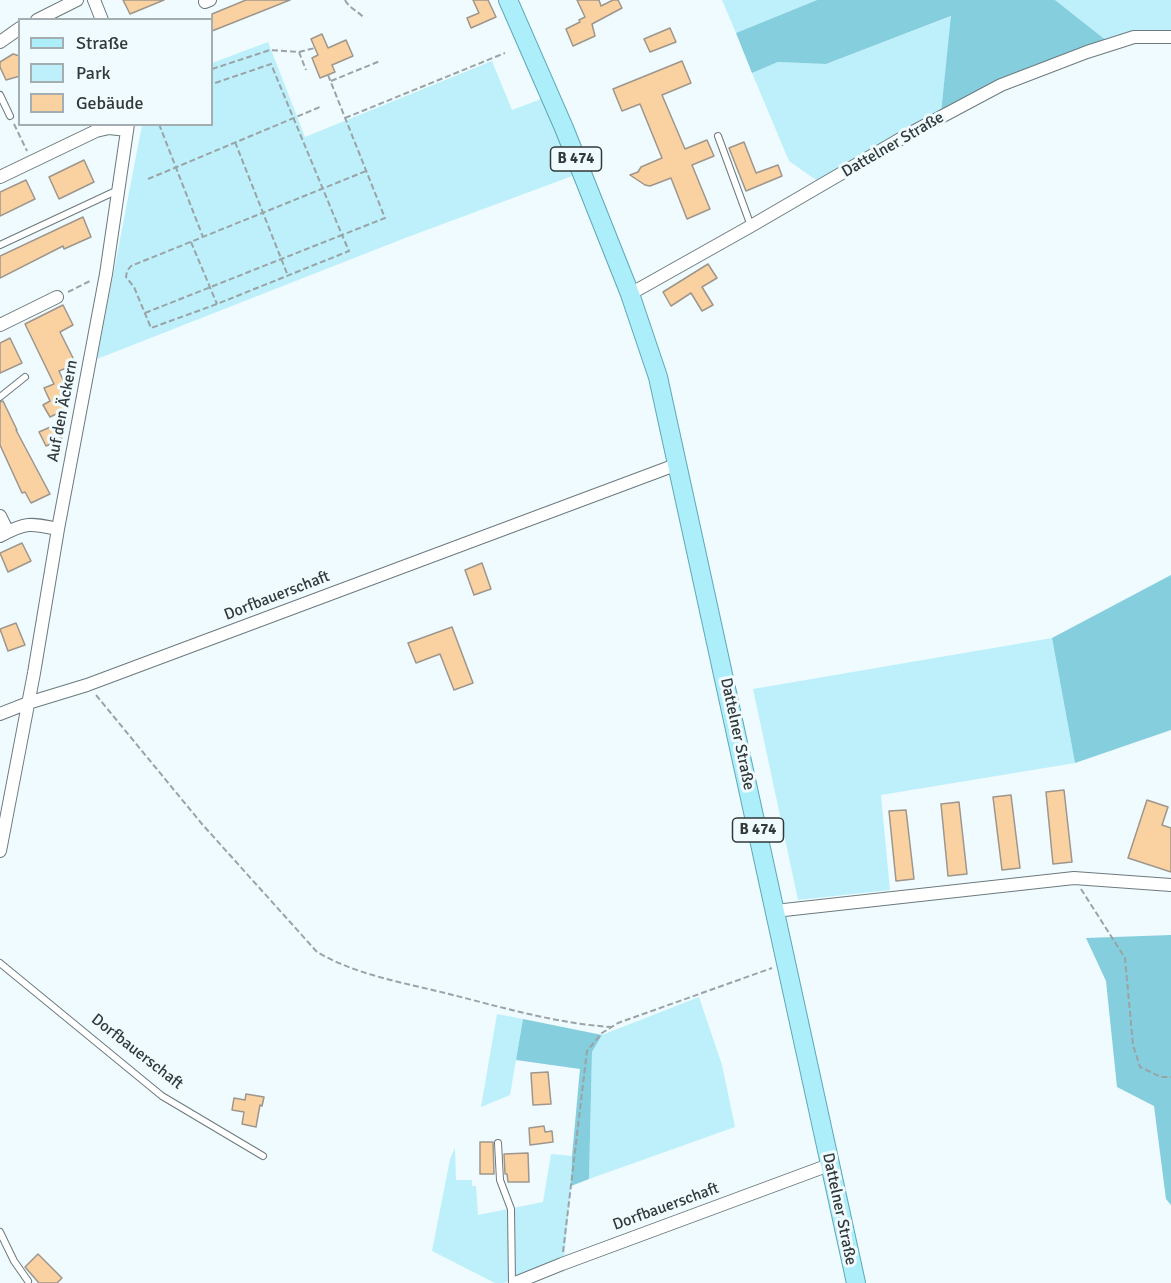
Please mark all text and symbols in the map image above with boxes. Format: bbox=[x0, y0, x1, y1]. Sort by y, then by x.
legend bbox=[18, 18, 213, 126]
text: Straße bbox=[76, 32, 128, 54]
text: Park bbox=[76, 62, 111, 84]
text: Gebäude bbox=[76, 92, 144, 114]
street label: Dattelner Straße bbox=[839, 108, 947, 182]
road number: B 474 bbox=[550, 147, 602, 171]
street label: Auf den Äckern bbox=[44, 358, 82, 464]
street label: Dorfbauerschaft bbox=[222, 567, 332, 625]
street label: Dattelner Straße bbox=[716, 676, 758, 792]
road number: B 474 bbox=[732, 818, 783, 842]
street label: Dorfbauerschaft bbox=[87, 1010, 187, 1094]
street label: Dattelner Straße bbox=[818, 1151, 860, 1267]
street label: Dorfbauerschaft bbox=[610, 1179, 722, 1235]

